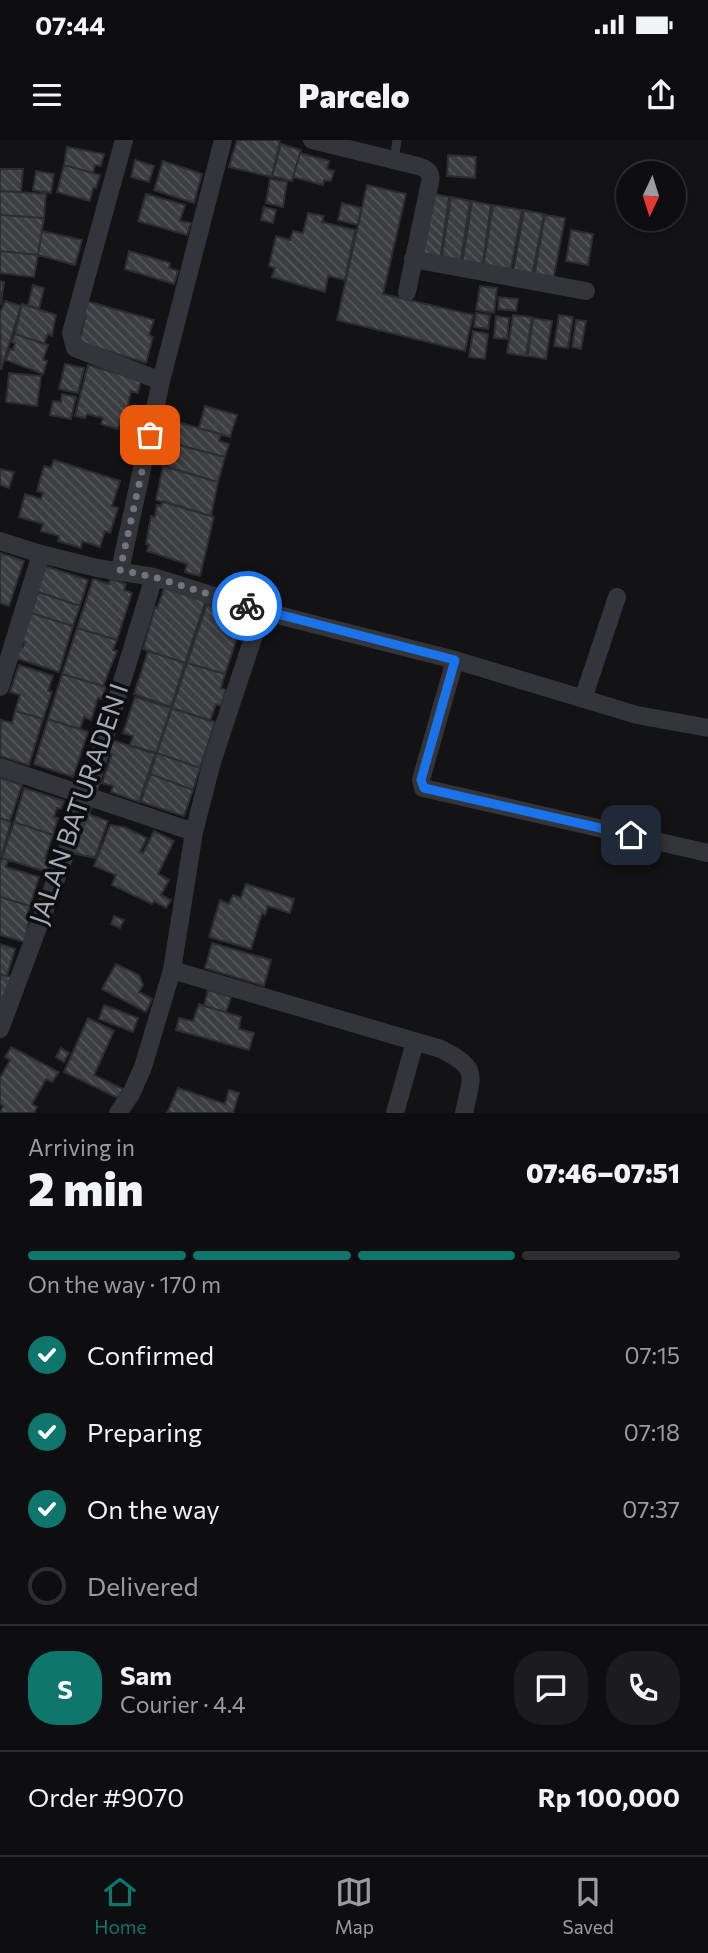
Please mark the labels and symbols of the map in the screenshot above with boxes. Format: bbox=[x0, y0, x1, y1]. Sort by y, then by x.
north arrow bbox=[616, 161, 686, 231]
pin bbox=[120, 405, 180, 465]
courier bbox=[212, 571, 282, 641]
street label: JALAN BATURADEN I bbox=[22, 679, 133, 928]
pin bbox=[601, 805, 661, 865]

